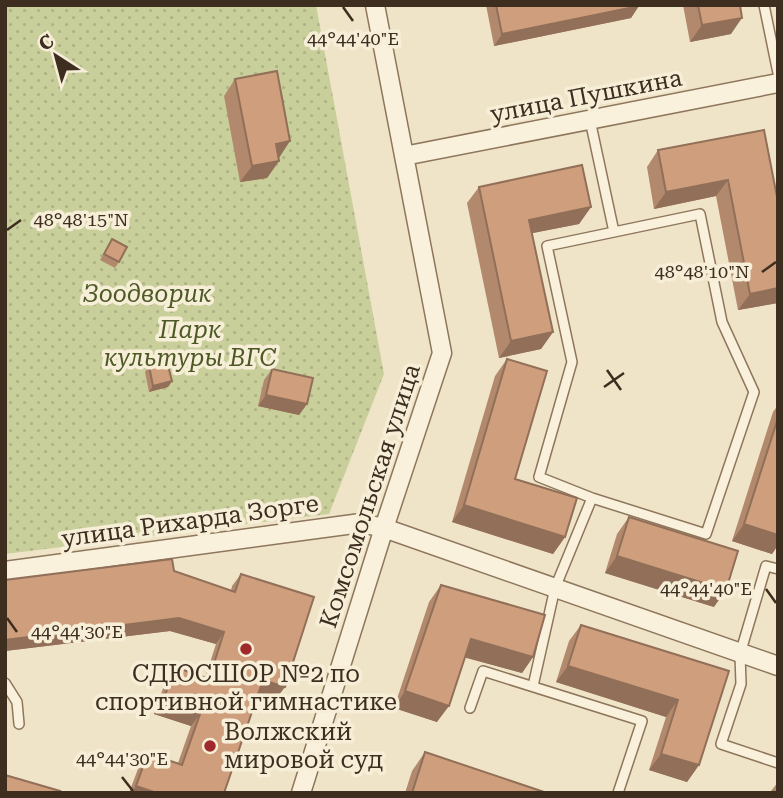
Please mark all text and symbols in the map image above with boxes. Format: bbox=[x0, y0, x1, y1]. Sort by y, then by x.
north arrow bbox=[21, 21, 91, 91]
text: 44°44'40"E bbox=[307, 28, 399, 49]
text: С bbox=[34, 29, 58, 56]
street label: улица Пушкина bbox=[488, 64, 684, 128]
text: 48°48'15"N bbox=[34, 209, 128, 230]
text: 48°48'10"N bbox=[655, 261, 749, 282]
park label: Зоодворик bbox=[83, 280, 212, 308]
park label: Парк культуры ВГС bbox=[104, 316, 276, 372]
street label: Комсомольская улица bbox=[314, 361, 426, 631]
street label: улица Рихарда Зорге bbox=[60, 489, 320, 553]
text: 44°44'40"E bbox=[660, 578, 752, 599]
text: 44°44'30"E bbox=[31, 621, 123, 642]
marker: СДЮСШОР №2 по спортивной гимнастике bbox=[238, 641, 254, 657]
place label: СДЮСШОР №2 по спортивной гимнастике bbox=[95, 660, 397, 716]
place label: Волжский мировой суд bbox=[224, 718, 383, 774]
marker: Волжский мировой суд bbox=[202, 738, 218, 754]
text: 44°44'30"E bbox=[76, 748, 168, 769]

